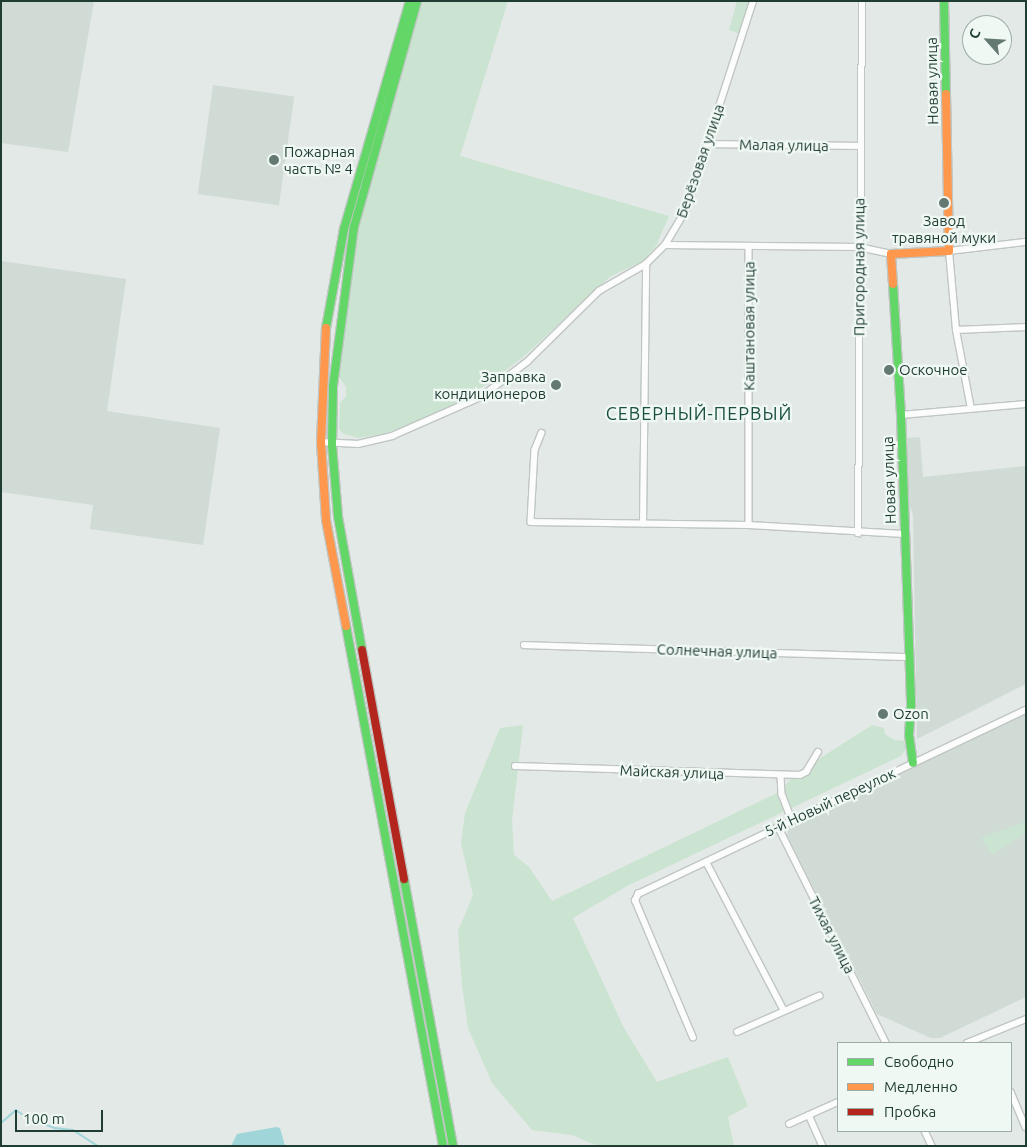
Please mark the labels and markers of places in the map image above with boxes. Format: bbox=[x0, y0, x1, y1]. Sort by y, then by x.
place label: Пожарная часть № 4 bbox=[284, 142, 355, 177]
marker: Пожарная часть № 4 bbox=[268, 154, 280, 166]
marker: Завод травяной муки bbox=[938, 197, 950, 209]
place label: Завод травяной муки bbox=[892, 211, 996, 246]
place label: Оскочное bbox=[899, 361, 967, 379]
marker: Оскочное bbox=[883, 364, 895, 376]
place label: Заправка кондиционеров bbox=[434, 367, 546, 402]
marker: Заправка кондиционеров bbox=[550, 379, 562, 391]
place label: Ozon bbox=[893, 705, 929, 723]
marker: Ozon bbox=[877, 708, 889, 720]

